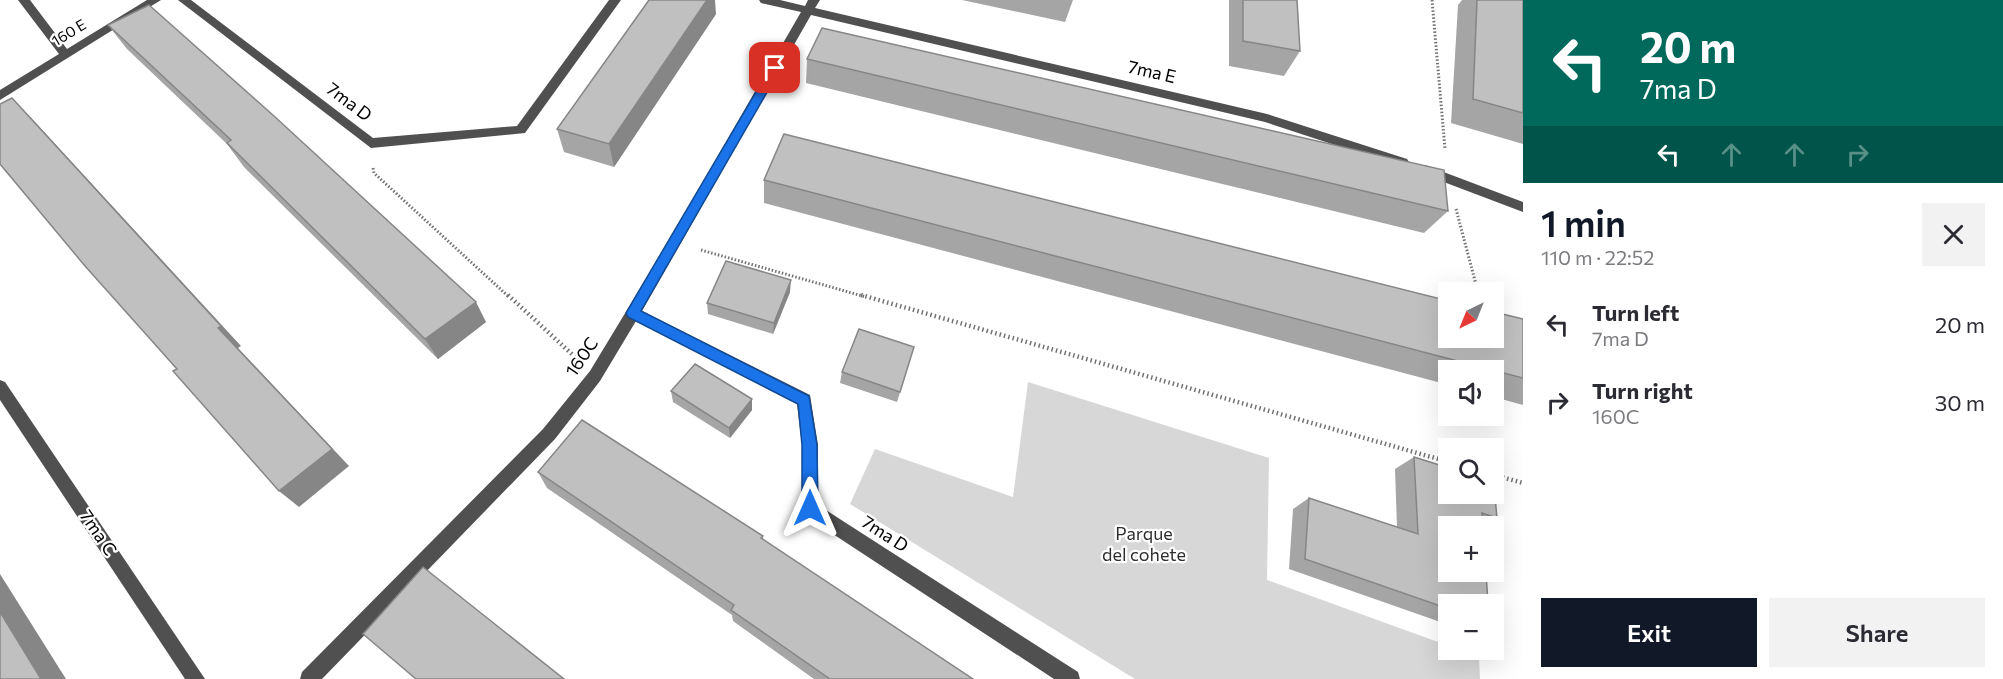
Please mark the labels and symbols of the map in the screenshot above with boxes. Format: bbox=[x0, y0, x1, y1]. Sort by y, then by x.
street label: 160 E bbox=[48, 15, 89, 49]
pin bbox=[749, 42, 800, 93]
street label: 7ma E bbox=[1126, 55, 1178, 87]
street label: 7ma D bbox=[323, 77, 377, 125]
north arrow bbox=[1438, 282, 1504, 348]
street label: 160C bbox=[560, 333, 602, 380]
position arrow bbox=[778, 476, 842, 540]
street label: 7ma C bbox=[76, 506, 122, 559]
street label: 7ma D bbox=[858, 510, 913, 556]
park label: Parque del cohete bbox=[1102, 522, 1186, 565]

